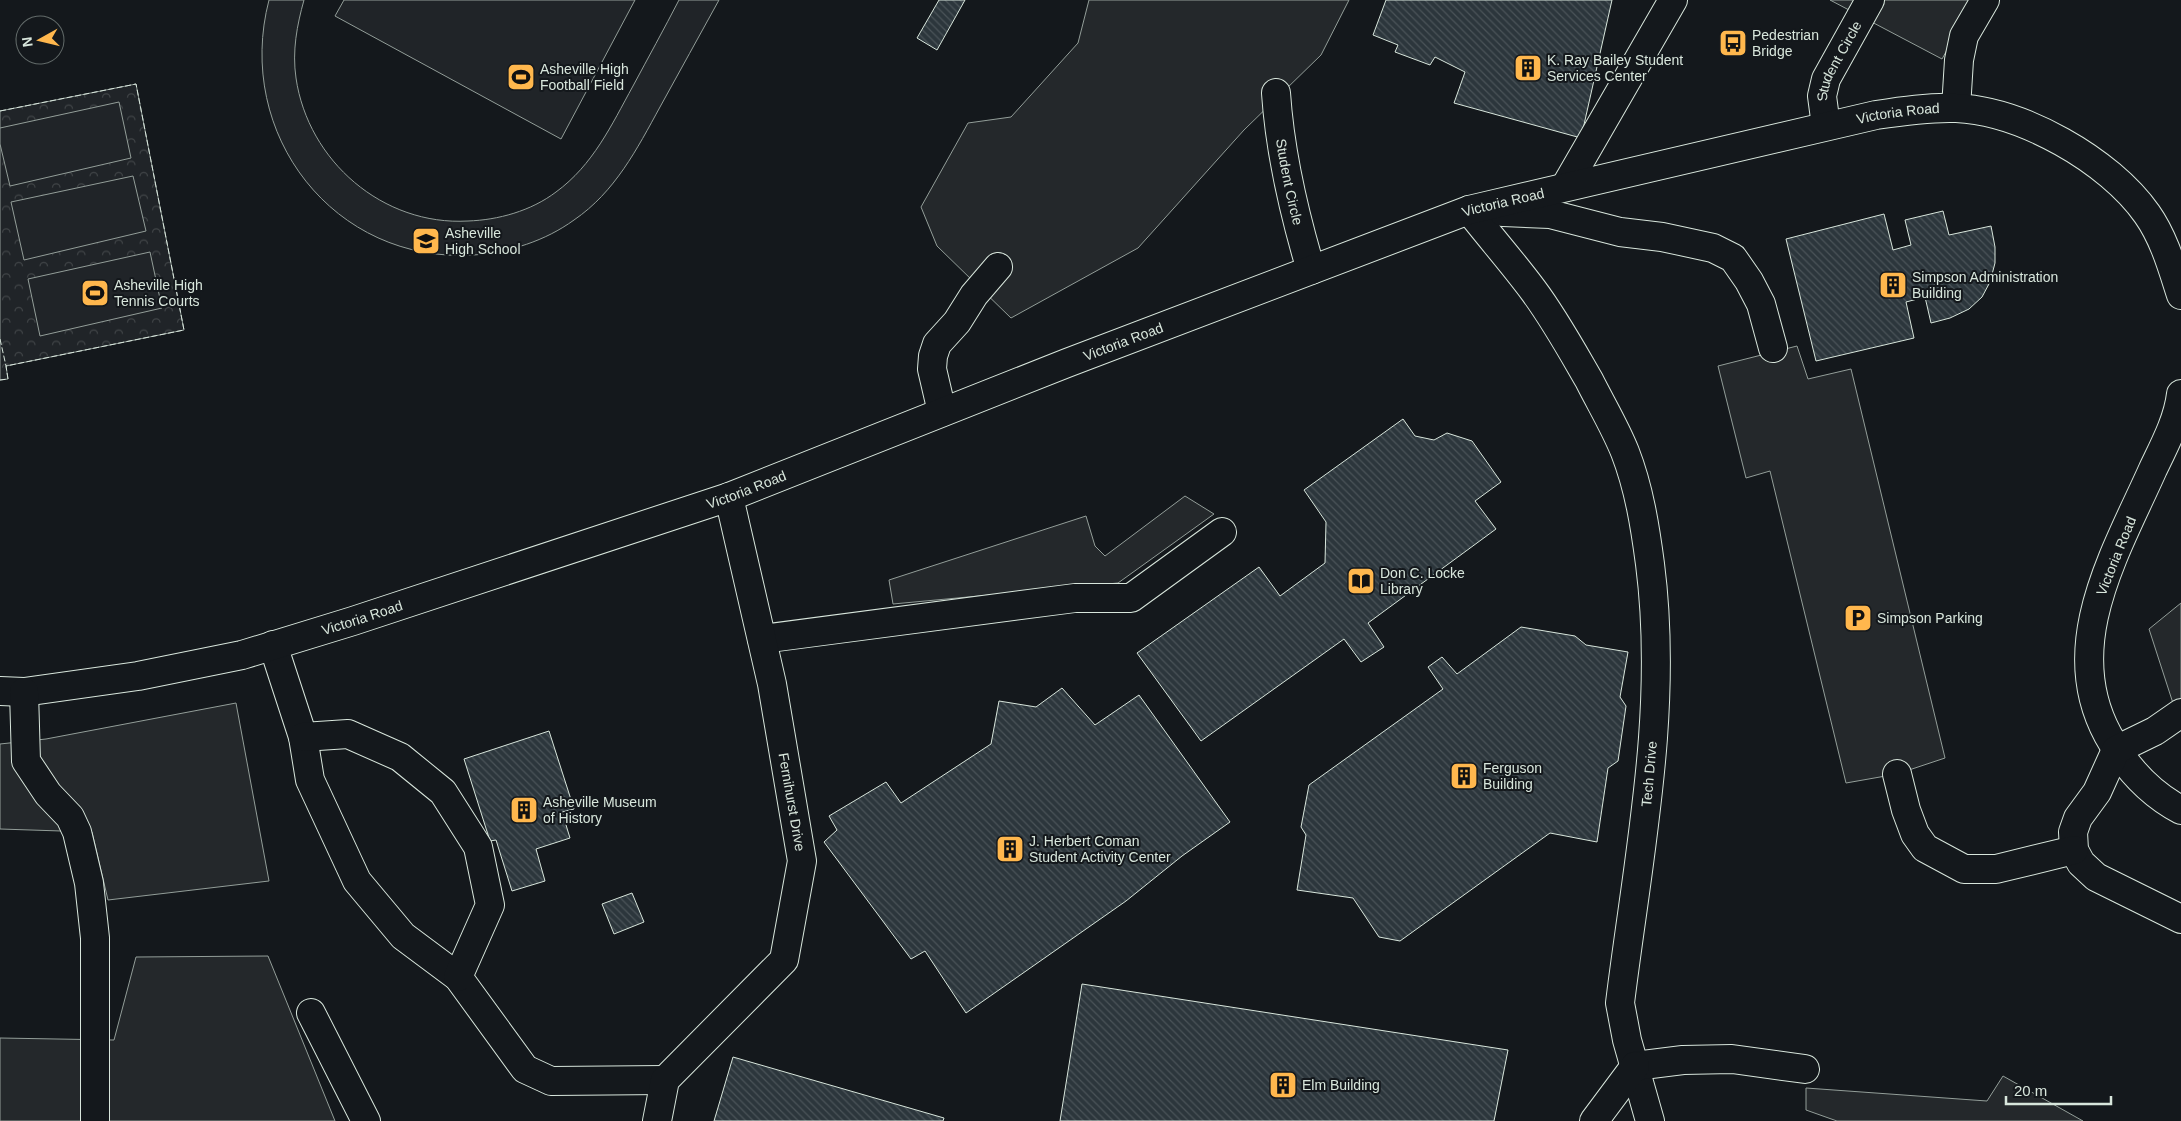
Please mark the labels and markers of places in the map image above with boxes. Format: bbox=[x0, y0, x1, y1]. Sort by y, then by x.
place label: Pedestrian Bridge bbox=[1752, 27, 1819, 59]
bus stop icon: Pedestrian Bridge bbox=[1718, 28, 1748, 58]
place label: K. Ray Bailey Student Services Center bbox=[1547, 52, 1683, 84]
building icon: K. Ray Bailey Student Services Center bbox=[1513, 53, 1543, 83]
place label: Asheville High Football Field bbox=[540, 61, 629, 93]
sports icon: Asheville High Football Field bbox=[506, 62, 536, 92]
place label: Asheville High School bbox=[445, 225, 521, 257]
school or university icon: Asheville High School bbox=[411, 226, 441, 256]
place label: Simpson Administration Building bbox=[1912, 269, 2058, 301]
building icon: Simpson Administration Building bbox=[1878, 270, 1908, 300]
place label: Asheville High Tennis Courts bbox=[114, 277, 203, 309]
sports icon: Asheville High Tennis Courts bbox=[80, 278, 110, 308]
place label: Don C. Locke Library bbox=[1380, 565, 1465, 597]
library icon: Don C. Locke Library bbox=[1346, 566, 1376, 596]
parking icon: Simpson Parking bbox=[1843, 603, 1873, 633]
place label: Simpson Parking bbox=[1877, 610, 1983, 626]
place label: Ferguson Building bbox=[1483, 760, 1542, 792]
building icon: Ferguson Building bbox=[1449, 761, 1479, 791]
place label: Asheville Museum of History bbox=[543, 794, 657, 826]
building icon: Asheville Museum of History bbox=[509, 795, 539, 825]
place label: J. Herbert Coman Student Activity Center bbox=[1029, 833, 1171, 865]
building icon: J. Herbert Coman Student Activity Center bbox=[995, 834, 1025, 864]
building icon: Elm Building bbox=[1268, 1070, 1298, 1100]
place label: Elm Building bbox=[1302, 1077, 1380, 1093]

